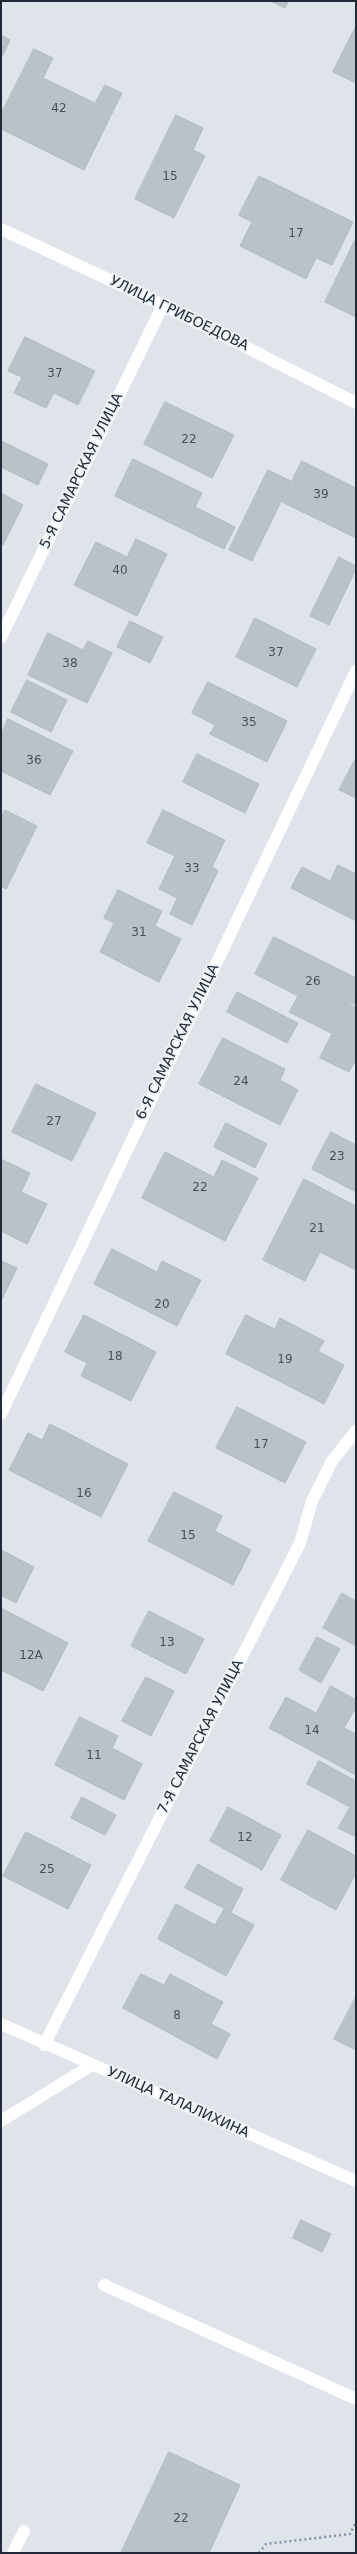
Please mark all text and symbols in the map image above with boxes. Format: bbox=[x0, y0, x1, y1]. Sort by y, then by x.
house number: 42 bbox=[51, 102, 67, 116]
house number: 15 bbox=[162, 170, 178, 184]
house number: 17 bbox=[288, 227, 304, 241]
street label: УЛИЦА ГРИБОЕДОВА bbox=[107, 273, 251, 355]
house number: 37 bbox=[47, 367, 63, 381]
street label: 5-Я САМАРСКАЯ УЛИЦА bbox=[37, 390, 127, 552]
house number: 22 bbox=[181, 433, 197, 447]
house number: 39 bbox=[313, 488, 329, 502]
house number: 40 bbox=[112, 564, 128, 578]
house number: 37 bbox=[268, 646, 284, 660]
house number: 38 bbox=[62, 657, 78, 671]
house number: 35 bbox=[241, 716, 257, 730]
house number: 36 bbox=[26, 754, 42, 768]
house number: 33 bbox=[184, 862, 200, 876]
house number: 31 bbox=[131, 926, 147, 940]
street label: 6-Я САМАРСКАЯ УЛИЦА bbox=[133, 961, 223, 1123]
house number: 26 bbox=[305, 975, 321, 989]
house number: 24 bbox=[233, 1075, 249, 1089]
house number: 27 bbox=[46, 1115, 62, 1129]
house number: 23 bbox=[329, 1150, 345, 1164]
house number: 22 bbox=[192, 1181, 208, 1195]
house number: 21 bbox=[309, 1222, 325, 1236]
house number: 20 bbox=[154, 1298, 170, 1312]
house number: 18 bbox=[107, 1350, 123, 1364]
house number: 19 bbox=[277, 1353, 293, 1367]
house number: 17 bbox=[253, 1438, 269, 1452]
house number: 16 bbox=[76, 1487, 92, 1501]
house number: 15 bbox=[180, 1529, 196, 1543]
house number: 13 bbox=[159, 1636, 175, 1650]
house number: 12А bbox=[19, 1649, 43, 1663]
street label: 7-Я САМАРСКАЯ УЛИЦА bbox=[155, 1657, 247, 1817]
house number: 14 bbox=[304, 1724, 320, 1738]
house number: 11 bbox=[86, 1749, 102, 1763]
house number: 12 bbox=[237, 1831, 253, 1845]
house number: 25 bbox=[39, 1863, 55, 1877]
house number: 8 bbox=[173, 2009, 181, 2023]
street label: УЛИЦА ТАЛАЛИХИНА bbox=[104, 2064, 252, 2142]
house number: 22 bbox=[173, 2512, 189, 2526]

